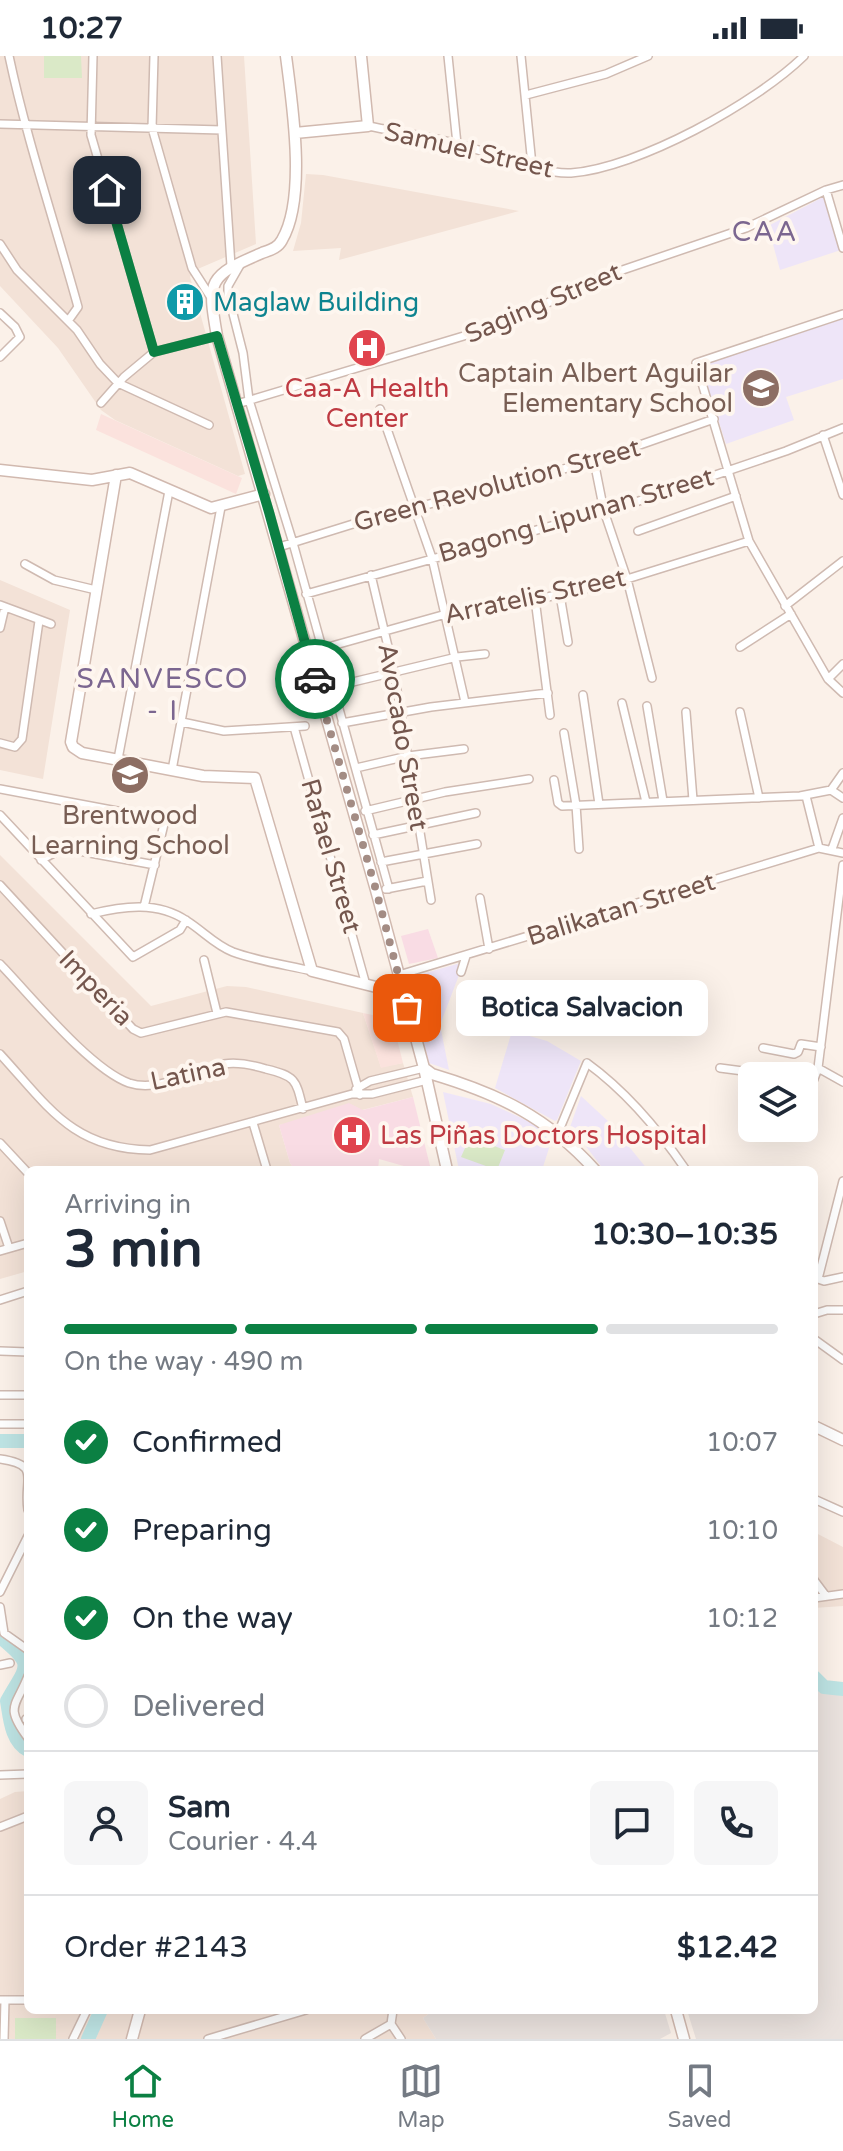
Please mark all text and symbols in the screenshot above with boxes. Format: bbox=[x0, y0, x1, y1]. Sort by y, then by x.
text: 10:27 bbox=[40, 10, 123, 47]
street label: Samuel Street bbox=[381, 115, 557, 185]
pin bbox=[73, 156, 141, 224]
icon: home bbox=[85, 168, 129, 212]
district label: CAA bbox=[732, 215, 798, 249]
street label: Saging Street bbox=[460, 256, 626, 350]
building icon: Maglaw Building bbox=[164, 281, 206, 323]
place label: Maglaw Building bbox=[213, 287, 419, 318]
hospital icon: Caa-A Health Center bbox=[346, 327, 388, 369]
place label: Captain Albert Aguilar Elementary School bbox=[458, 358, 733, 419]
school or university icon: Captain Albert Aguilar Elementary School bbox=[740, 367, 782, 409]
place label: Caa-A Health Center bbox=[285, 373, 449, 434]
street label: Green Revolution Street bbox=[350, 432, 644, 538]
street label: Bagong Lipunan Street bbox=[435, 461, 717, 569]
street label: Arratelis Street bbox=[442, 562, 628, 630]
courier bbox=[275, 639, 355, 719]
street label: Avocado Street bbox=[371, 641, 435, 833]
icon: car bbox=[293, 657, 337, 701]
district label: SANVESCO - I bbox=[77, 662, 249, 728]
school or university icon: Brentwood Learning School bbox=[109, 754, 151, 796]
street label: Rafael Street bbox=[294, 775, 368, 937]
place label: Brentwood Learning School bbox=[30, 800, 230, 861]
street label: Balikatan Street bbox=[523, 866, 719, 952]
street label: Imperia bbox=[52, 944, 140, 1032]
pin bbox=[373, 974, 441, 1042]
callout: Botica Salvacion bbox=[455, 980, 707, 1036]
icon: bag bbox=[385, 986, 429, 1030]
text: Botica Salvacion bbox=[481, 992, 683, 1023]
street label: Latina bbox=[148, 1051, 228, 1097]
map controls bbox=[738, 1062, 818, 1142]
button: layers bbox=[738, 1062, 818, 1142]
hospital icon: Las Piñas Doctors Hospital bbox=[331, 1114, 373, 1156]
place label: Las Piñas Doctors Hospital bbox=[380, 1120, 707, 1151]
text: Arriving in bbox=[64, 1189, 191, 1220]
text: 10:30–10:35 bbox=[591, 1216, 778, 1253]
text: 3 min bbox=[64, 1218, 203, 1281]
text: On the way · 490 m bbox=[64, 1346, 303, 1377]
icon: check bbox=[64, 1420, 108, 1464]
text: Confirmed bbox=[132, 1424, 283, 1461]
text: 10:07 bbox=[706, 1427, 778, 1458]
icon: check bbox=[64, 1508, 108, 1552]
text: Preparing bbox=[132, 1512, 272, 1549]
text: 10:10 bbox=[706, 1515, 778, 1546]
icon: check bbox=[64, 1596, 108, 1640]
text: On the way bbox=[132, 1600, 293, 1637]
text: 10:12 bbox=[706, 1603, 778, 1634]
text: Delivered bbox=[132, 1688, 266, 1725]
button: person bbox=[64, 1781, 148, 1865]
button: chat bbox=[590, 1781, 674, 1865]
button: phone bbox=[694, 1781, 778, 1865]
text: Sam bbox=[168, 1789, 231, 1826]
text: Courier · 4.4 bbox=[168, 1826, 318, 1857]
text: Order #2143 bbox=[64, 1929, 248, 1966]
text: $12.42 bbox=[677, 1929, 778, 1966]
tab: Home bbox=[112, 2059, 174, 2133]
tab: Map bbox=[397, 2059, 445, 2133]
tab: Saved bbox=[668, 2059, 731, 2133]

